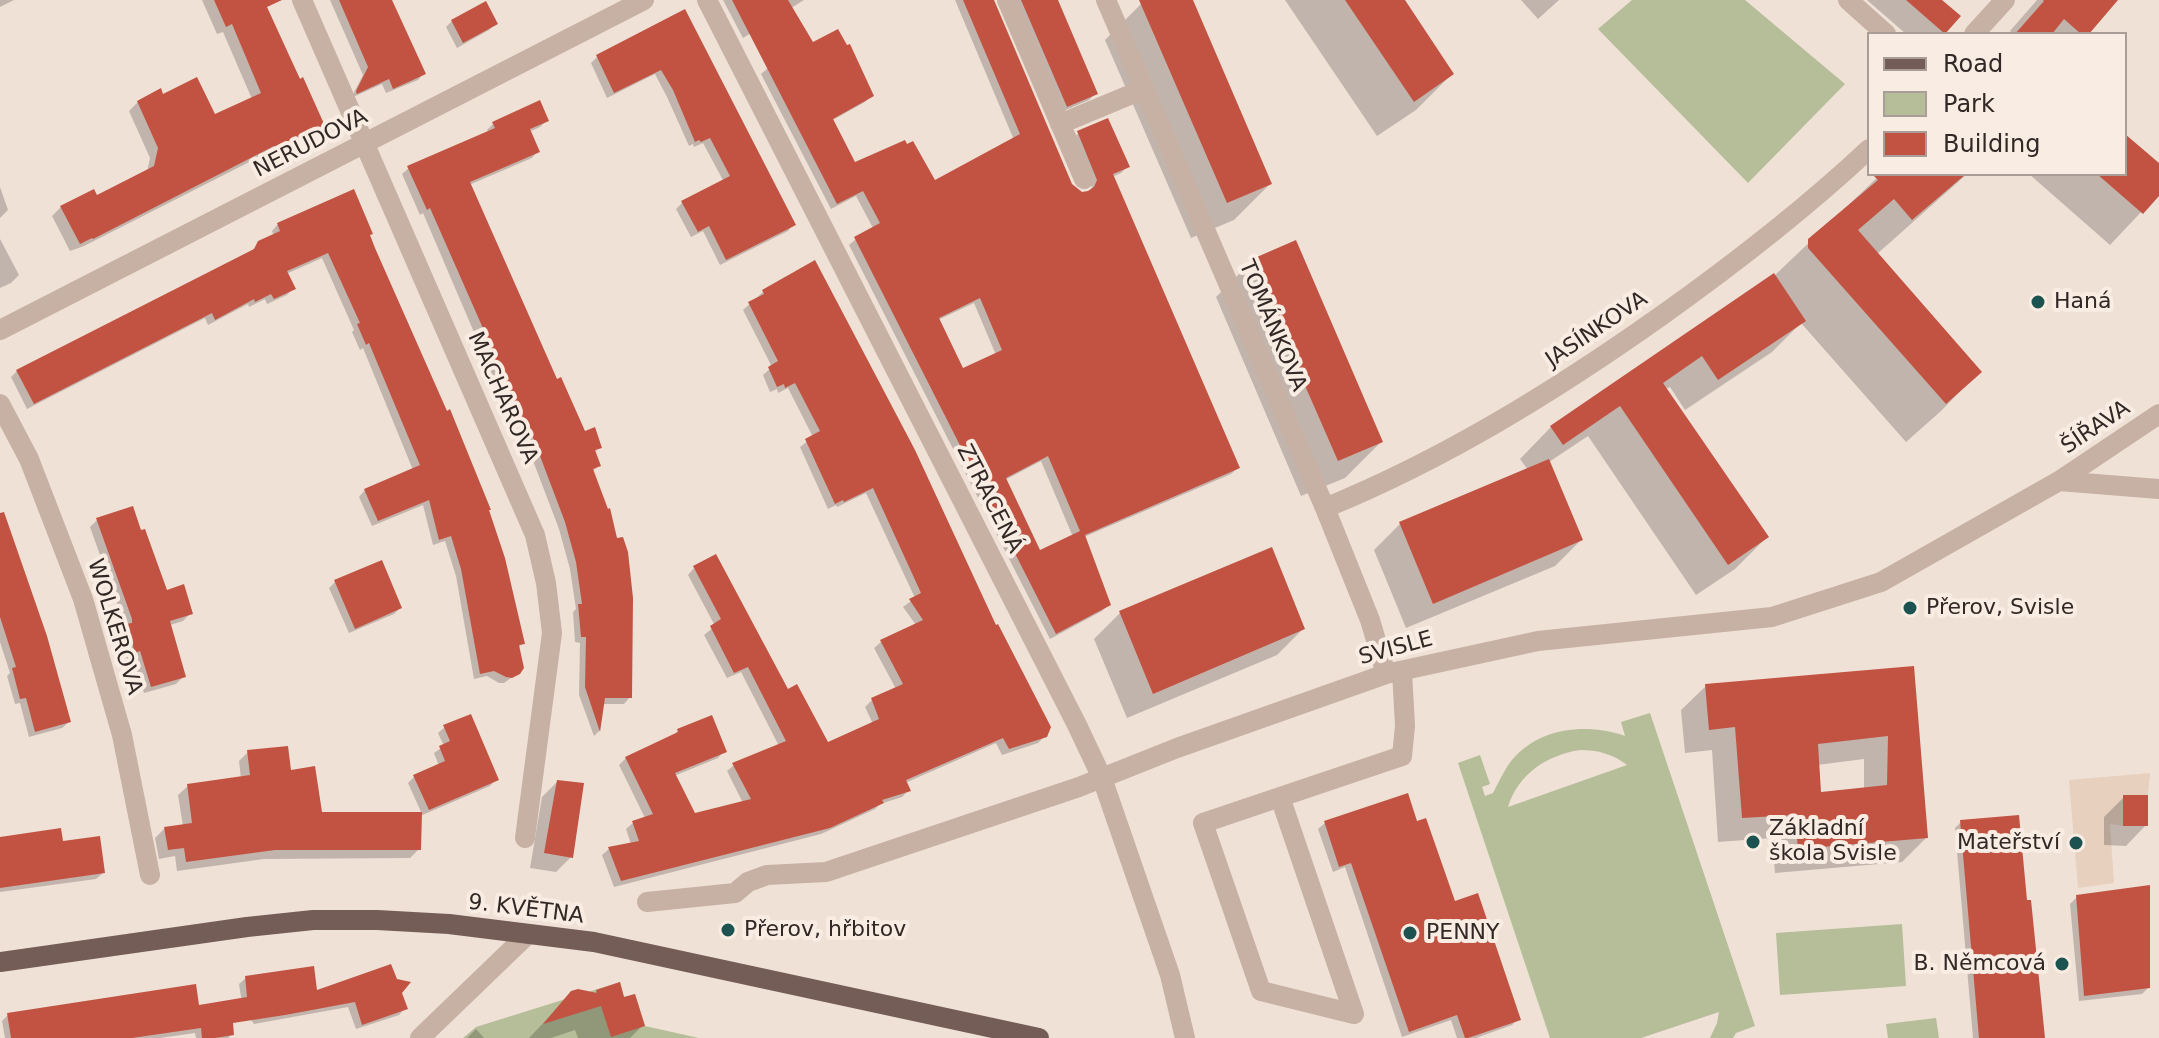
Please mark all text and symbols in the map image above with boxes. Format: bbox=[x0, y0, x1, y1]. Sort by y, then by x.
legend bbox=[1867, 32, 2127, 176]
text: Road bbox=[1943, 50, 2003, 78]
text: Park bbox=[1943, 90, 1995, 118]
street label: NERUDOVA bbox=[250, 104, 372, 184]
text: Building bbox=[1943, 130, 2040, 158]
street label: TOMÁNKOVA bbox=[1232, 256, 1312, 396]
street label: JASÍNKOVA bbox=[1541, 286, 1653, 374]
place label: Haná bbox=[2054, 289, 2111, 315]
marker: Haná bbox=[2029, 293, 2047, 311]
street label: MACHAROVA bbox=[461, 328, 543, 468]
street label: ŠÍŘAVA bbox=[2057, 395, 2135, 461]
street label: ZTRACENÁ bbox=[950, 440, 1028, 558]
street label: WOLKEROVA bbox=[81, 556, 147, 698]
place label: Přerov, Svisle bbox=[1926, 595, 2074, 621]
marker: Přerov, Svisle bbox=[1901, 599, 1919, 617]
street label: SVISLE bbox=[1356, 626, 1436, 672]
place label: Základní škola Svisle bbox=[1769, 816, 1897, 868]
place label: Mateřství bbox=[1957, 830, 2060, 856]
marker: Základní škola Svisle bbox=[1744, 833, 1762, 851]
marker: Mateřství bbox=[2067, 834, 2085, 852]
street label: 9. KVĚTNA bbox=[467, 890, 585, 930]
place label: Přerov, hřbitov bbox=[744, 917, 906, 943]
place label: PENNY bbox=[1426, 920, 1500, 946]
marker: Přerov, hřbitov bbox=[719, 921, 737, 939]
marker: PENNY bbox=[1401, 924, 1419, 942]
place label: B. Němcová bbox=[1913, 951, 2046, 977]
marker: B. Němcová bbox=[2053, 955, 2071, 973]

